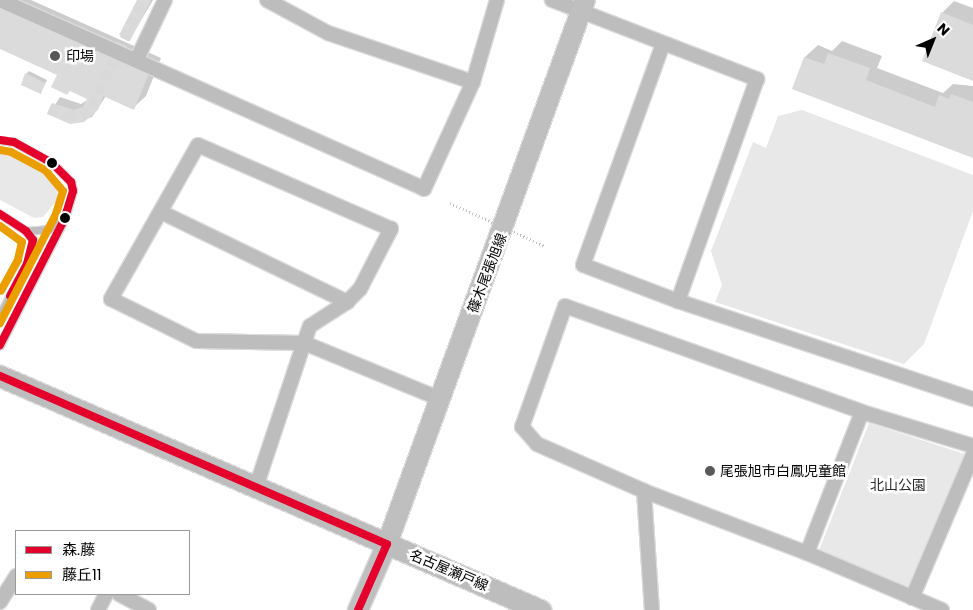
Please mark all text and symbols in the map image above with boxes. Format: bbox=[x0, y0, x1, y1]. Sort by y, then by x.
north arrow bbox=[908, 15, 958, 65]
text: N bbox=[933, 18, 954, 40]
place label: 印場 bbox=[66, 48, 94, 64]
marker: 印場 bbox=[48, 49, 62, 63]
unlabelled marker bbox=[47, 158, 57, 168]
unlabelled marker bbox=[60, 213, 70, 223]
street label: 篠木尾張旭線 bbox=[464, 231, 510, 315]
place label: 尾張旭市白鳳児童館 bbox=[720, 463, 846, 479]
marker: 尾張旭市白鳳児童館 bbox=[704, 465, 716, 477]
park label: 北山公園 bbox=[870, 477, 926, 493]
legend bbox=[15, 530, 190, 595]
text: 森.藤 bbox=[62, 539, 95, 560]
street label: 名古屋瀬戸線 bbox=[407, 546, 491, 594]
text: 藤丘11 bbox=[62, 564, 102, 585]

